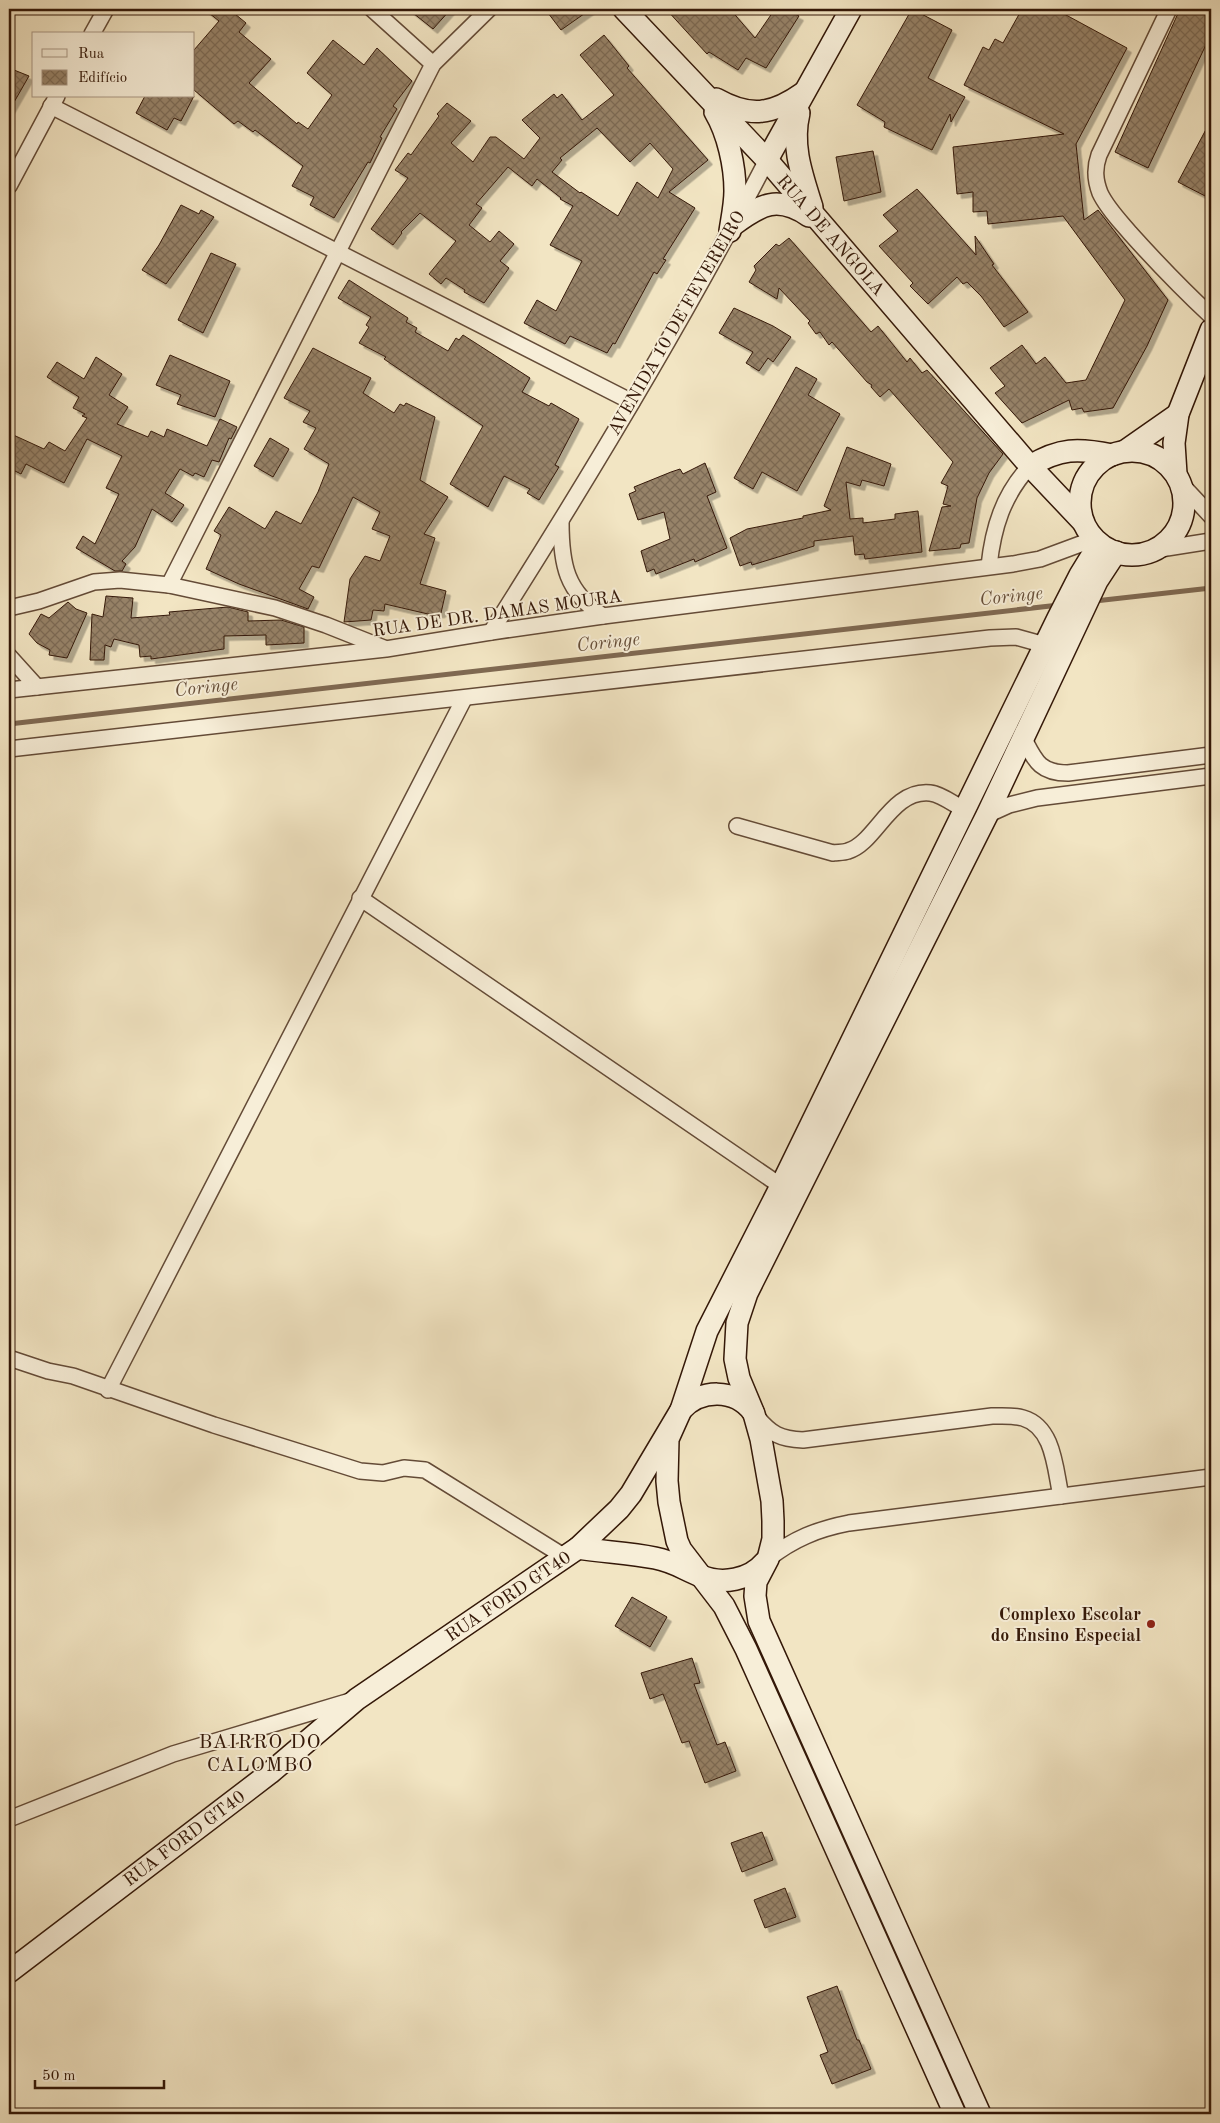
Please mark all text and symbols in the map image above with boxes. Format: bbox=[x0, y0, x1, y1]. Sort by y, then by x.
legend bbox=[32, 32, 195, 98]
text: Rua bbox=[78, 47, 105, 62]
text: Edifício bbox=[78, 71, 127, 86]
street label: RUA DE ANGOLA bbox=[773, 172, 888, 300]
street label: AVENIDA 10 DE FEVEREIRO bbox=[605, 208, 749, 439]
water label: Coringe bbox=[979, 585, 1044, 610]
street label: RUA DE DR. DAMAS MOURA bbox=[371, 588, 623, 640]
water label: Coringe bbox=[576, 631, 641, 656]
water label: Coringe bbox=[174, 676, 239, 701]
street label: RUA FORD GT40 bbox=[443, 1548, 574, 1645]
place label: Complexo Escolar do Ensino Especial bbox=[991, 1606, 1141, 1645]
marker: Complexo Escolar do Ensino Especial bbox=[1145, 1618, 1157, 1630]
district label: BAIRRO DO CALOMBO bbox=[199, 1733, 322, 1776]
street label: RUA FORD GT40 bbox=[121, 1787, 249, 1890]
scale bar bbox=[35, 2058, 164, 2090]
text: 50 m bbox=[42, 2069, 76, 2084]

